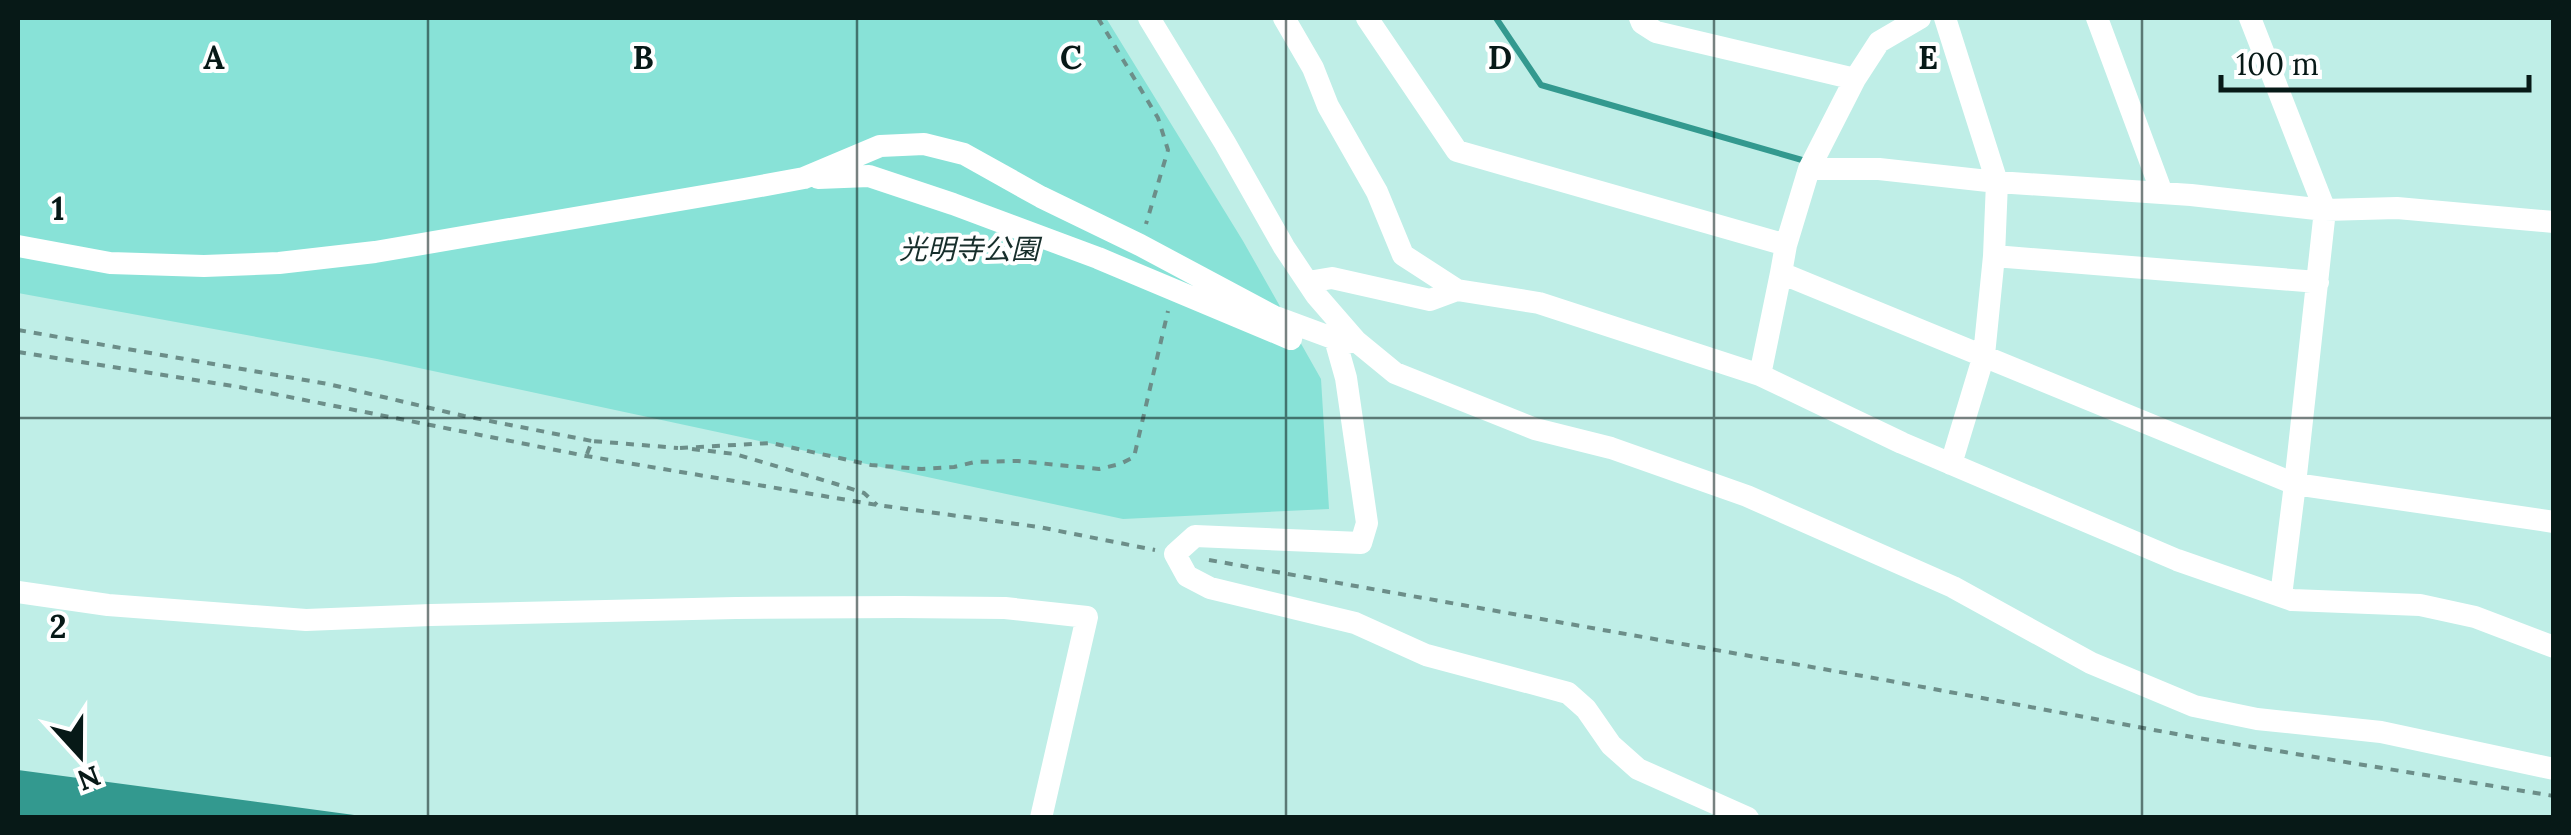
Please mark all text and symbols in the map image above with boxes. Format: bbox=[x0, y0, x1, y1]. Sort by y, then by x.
scale bar bbox=[2221, 30, 2528, 92]
text: A bbox=[203, 37, 225, 78]
text: B bbox=[632, 37, 654, 78]
text: C bbox=[1060, 37, 1082, 78]
text: D bbox=[1488, 37, 1512, 78]
text: E bbox=[1918, 37, 1938, 78]
text: 100 m bbox=[2236, 45, 2319, 83]
text: 1 bbox=[52, 188, 65, 229]
park label: 光明寺公園 bbox=[899, 231, 1043, 267]
text: 2 bbox=[49, 606, 67, 647]
north arrow bbox=[30, 705, 130, 805]
text: N bbox=[72, 758, 106, 799]

